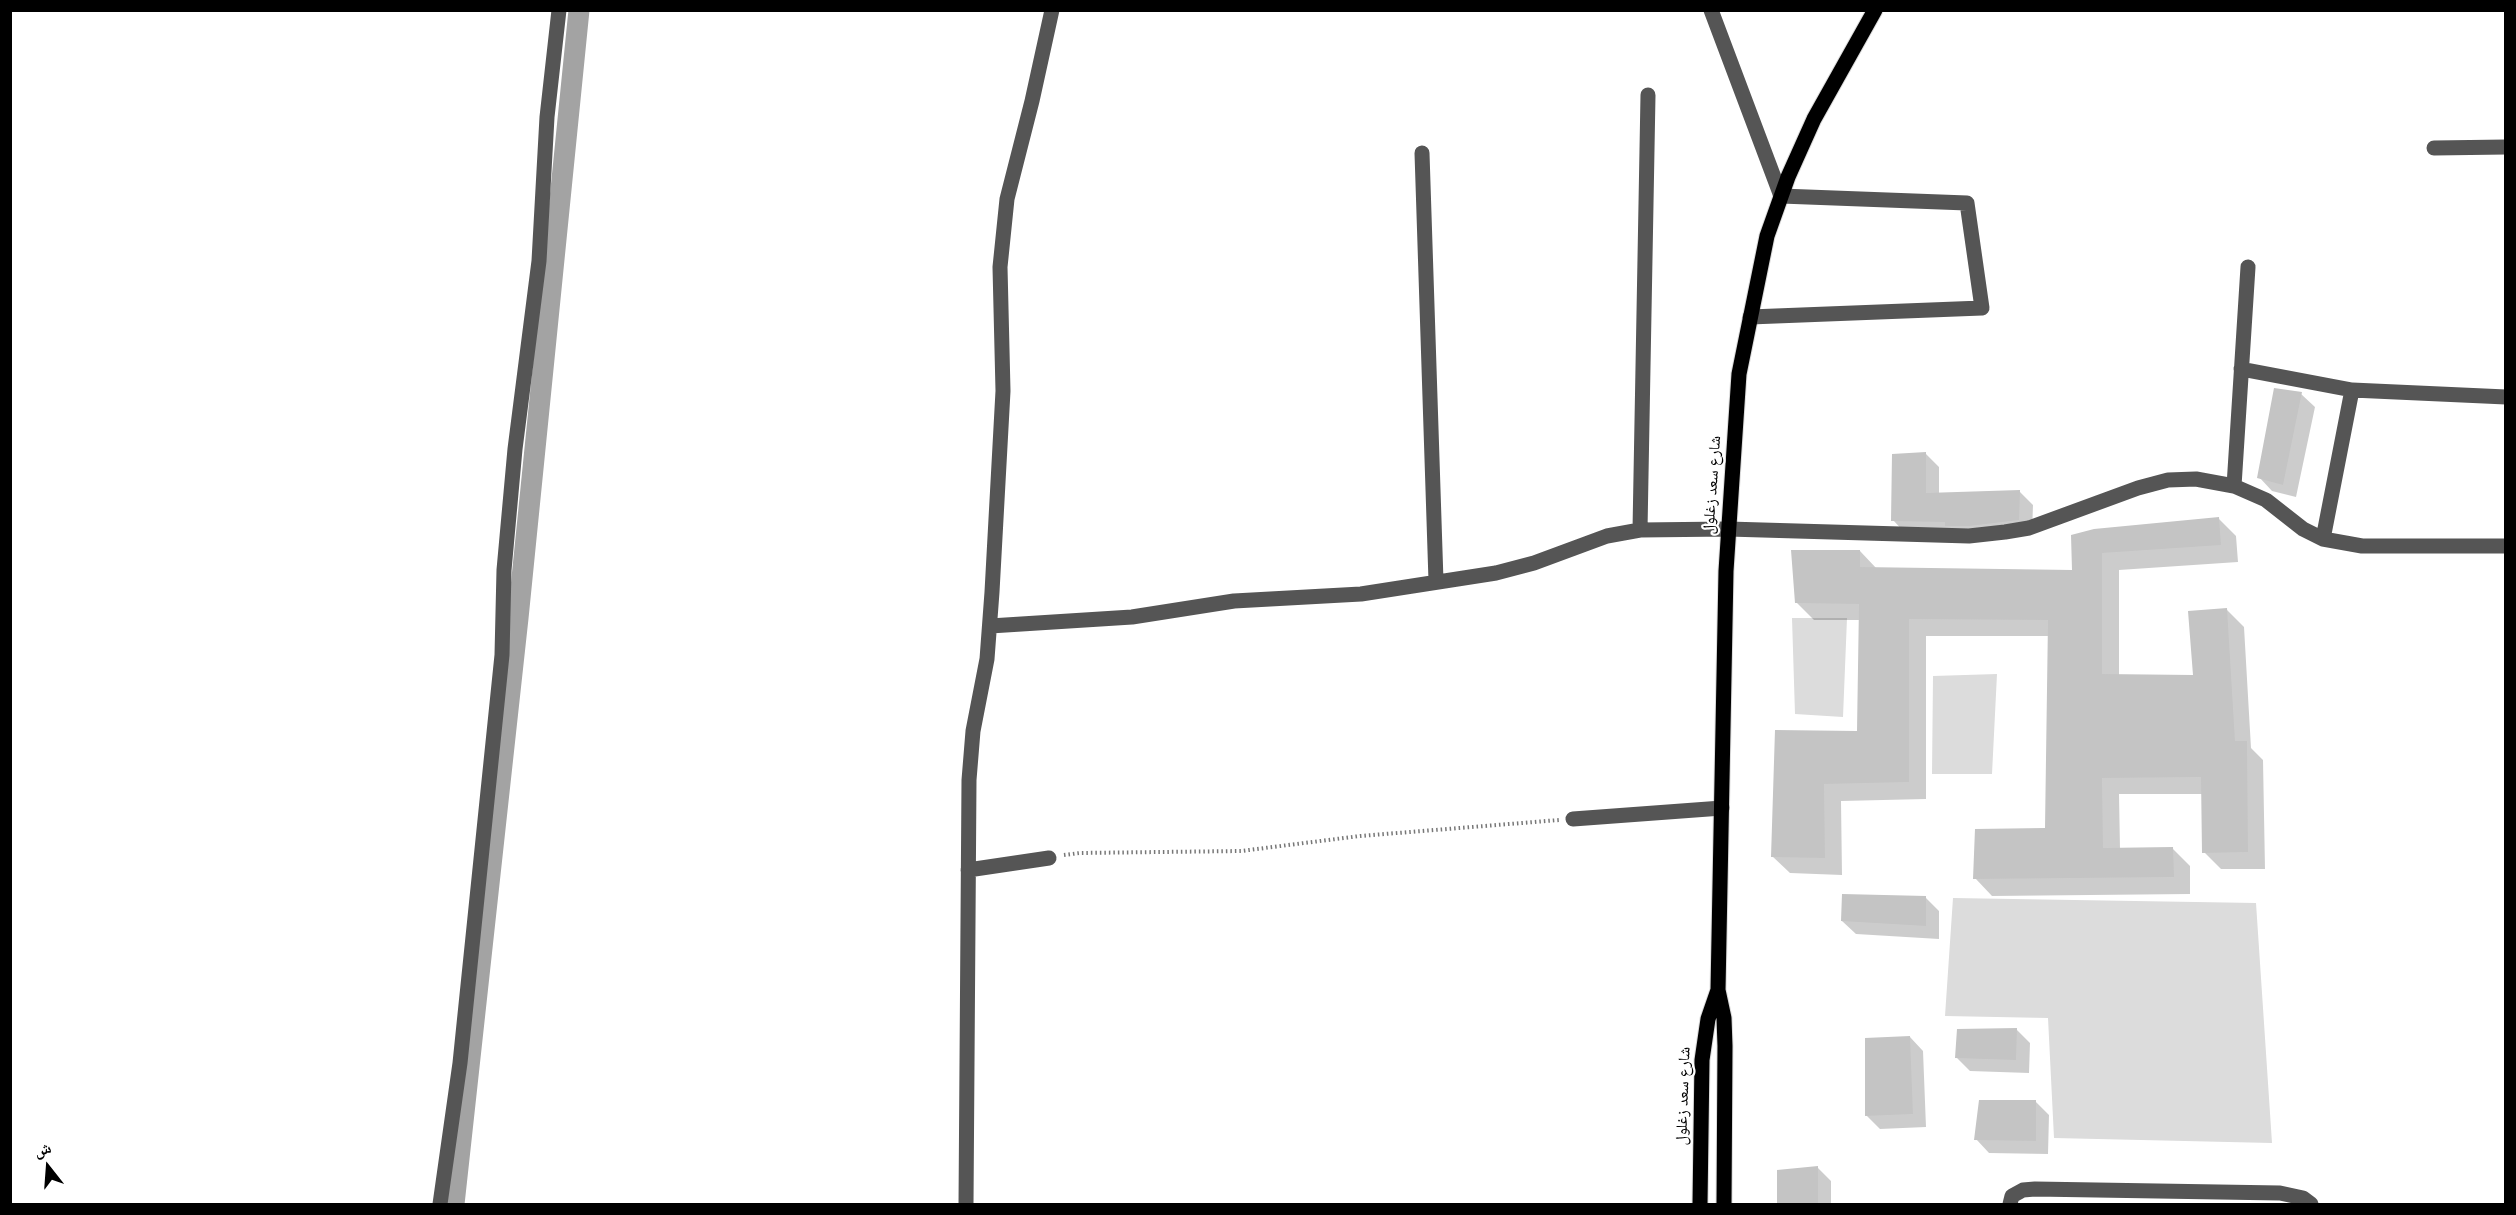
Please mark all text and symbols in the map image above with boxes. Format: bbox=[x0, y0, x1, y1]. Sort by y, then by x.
street label: شارع سعد زغلول bbox=[1700, 435, 1726, 535]
street label: شارع سعد زغلول bbox=[1673, 1046, 1695, 1146]
north arrow bbox=[18, 1137, 78, 1197]
text: ش bbox=[31, 1137, 54, 1163]

